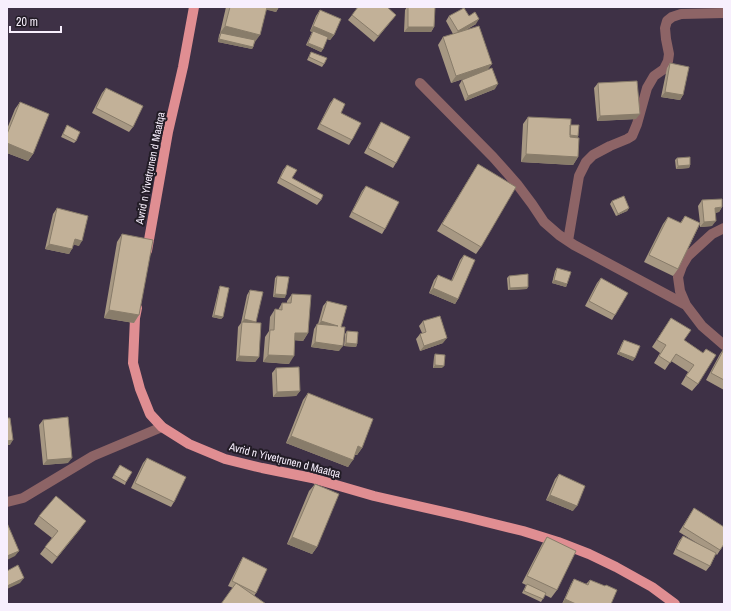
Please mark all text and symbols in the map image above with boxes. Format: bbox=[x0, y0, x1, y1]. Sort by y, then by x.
scale bar bbox=[10, 8, 61, 34]
text: 20 m bbox=[16, 14, 38, 30]
street label: Avrid n Yivetṛunen d Maatqa bbox=[132, 111, 168, 226]
street label: Avrid n Yivetṛunen d Maatqa bbox=[227, 439, 342, 481]

